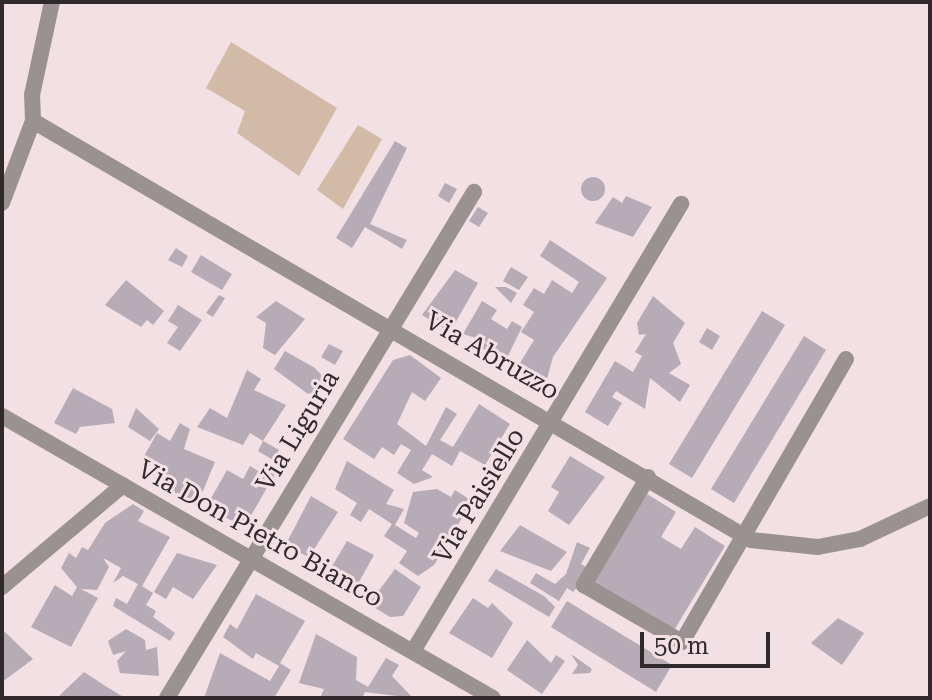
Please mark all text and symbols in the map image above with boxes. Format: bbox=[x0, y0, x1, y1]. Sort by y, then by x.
street label: Via Abruzzo bbox=[419, 305, 565, 407]
street label: Via Liguria bbox=[250, 365, 346, 497]
street label: Via Paisiello bbox=[426, 423, 532, 569]
street label: Via Don Pietro Bianco bbox=[132, 454, 388, 614]
scale bar bbox=[644, 616, 774, 666]
text: 50 m bbox=[654, 632, 709, 660]

